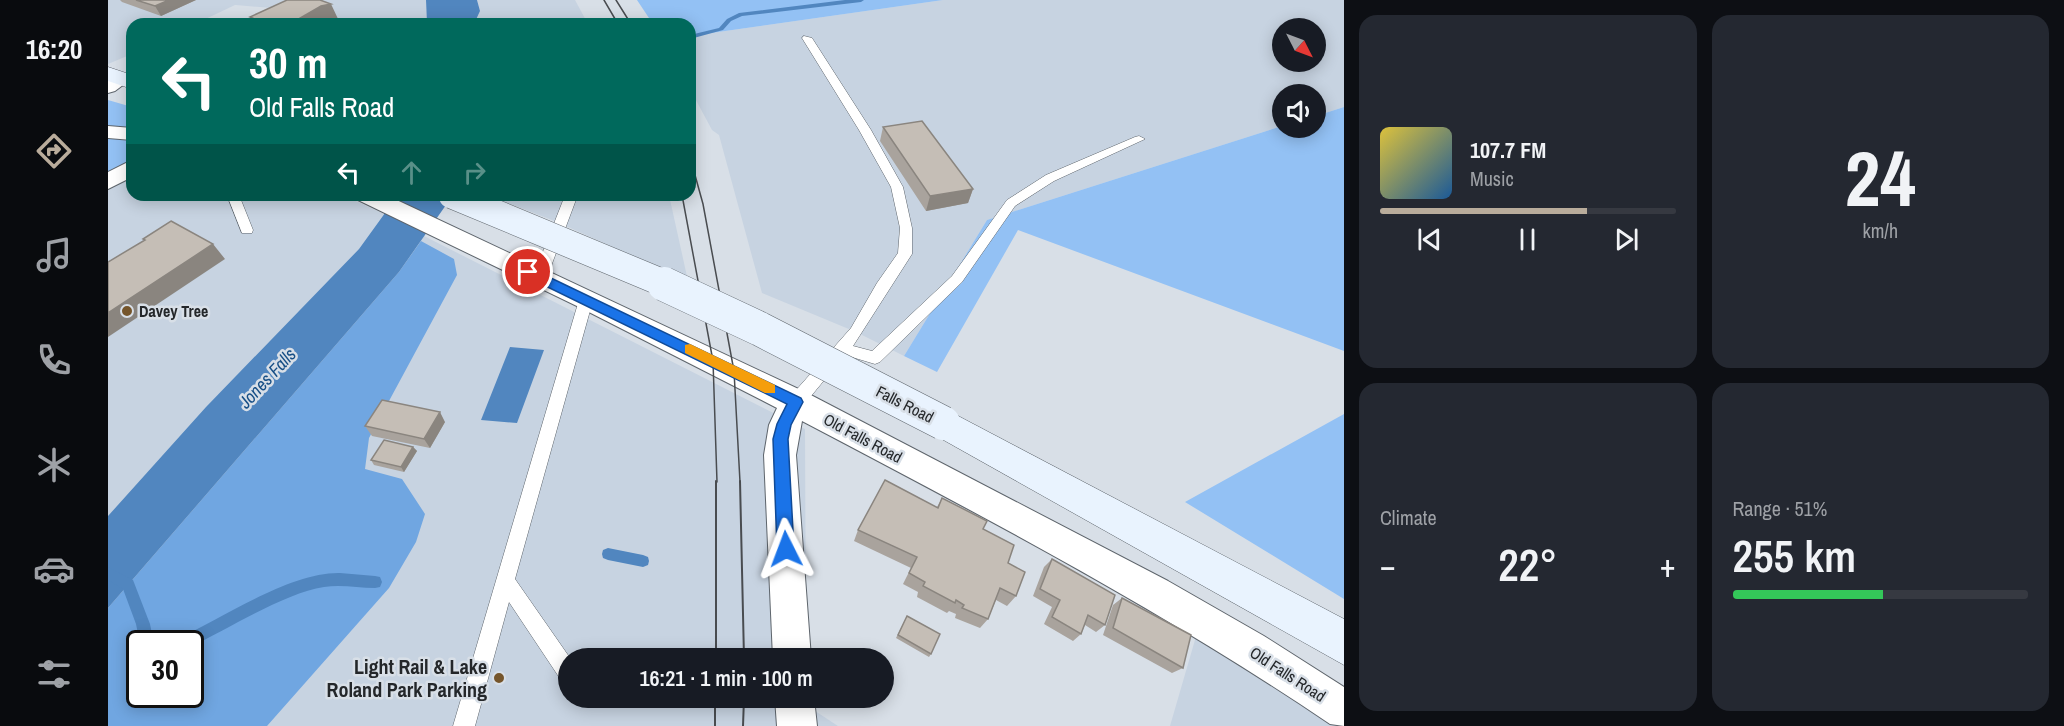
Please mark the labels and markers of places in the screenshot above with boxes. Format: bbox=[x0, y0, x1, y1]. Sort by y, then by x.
pin bbox=[502, 246, 553, 297]
place label: Davey Tree bbox=[139, 300, 208, 322]
marker: Davey Tree bbox=[120, 304, 134, 318]
place label: Light Rail & Lake Roland Park Parking bbox=[327, 653, 487, 703]
marker: Light Rail & Lake Roland Park Parking bbox=[492, 671, 506, 685]

